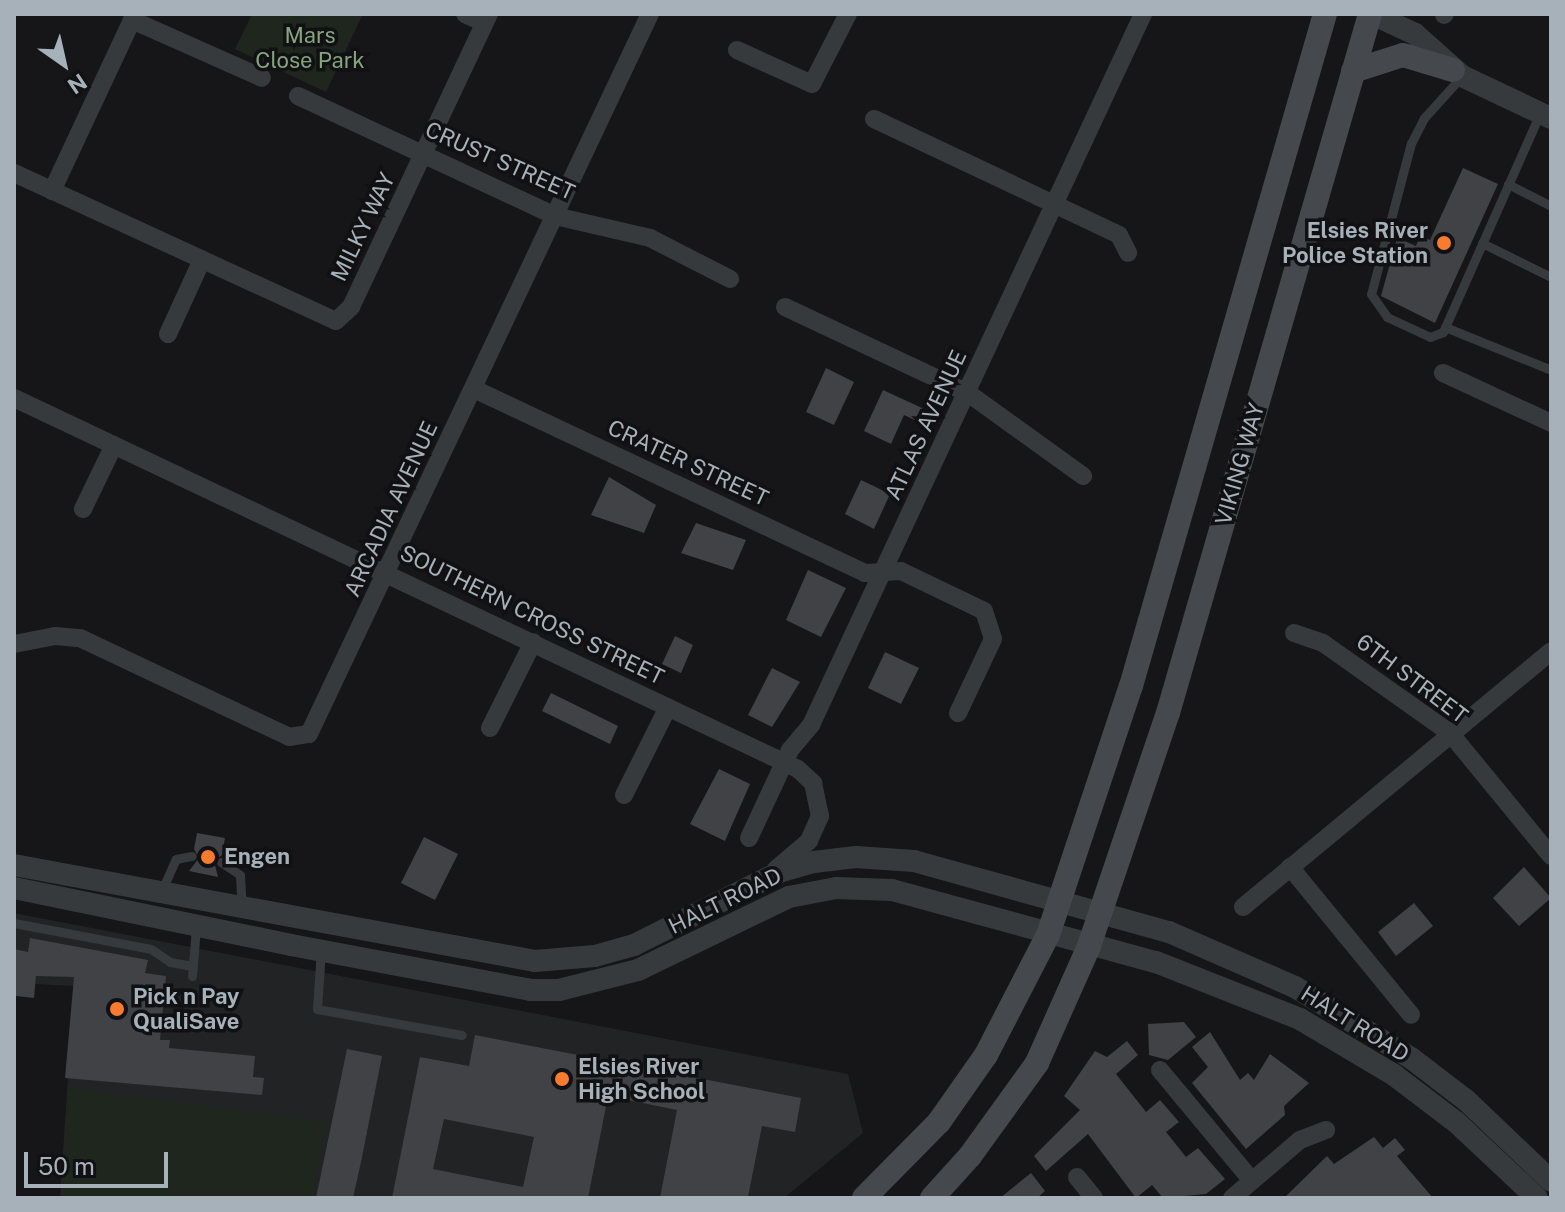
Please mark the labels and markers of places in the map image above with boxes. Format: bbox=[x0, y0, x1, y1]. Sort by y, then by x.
place label: Elsies River Police Station bbox=[1282, 217, 1428, 268]
marker: Elsies River Police Station bbox=[1435, 234, 1453, 252]
place label: Engen bbox=[224, 844, 290, 870]
marker: Engen bbox=[199, 848, 217, 866]
place label: Pick n Pay QualiSave bbox=[133, 983, 239, 1034]
marker: Pick n Pay QualiSave bbox=[108, 1000, 126, 1018]
place label: Elsies River High School bbox=[578, 1053, 705, 1104]
marker: Elsies River High School bbox=[553, 1070, 571, 1088]

